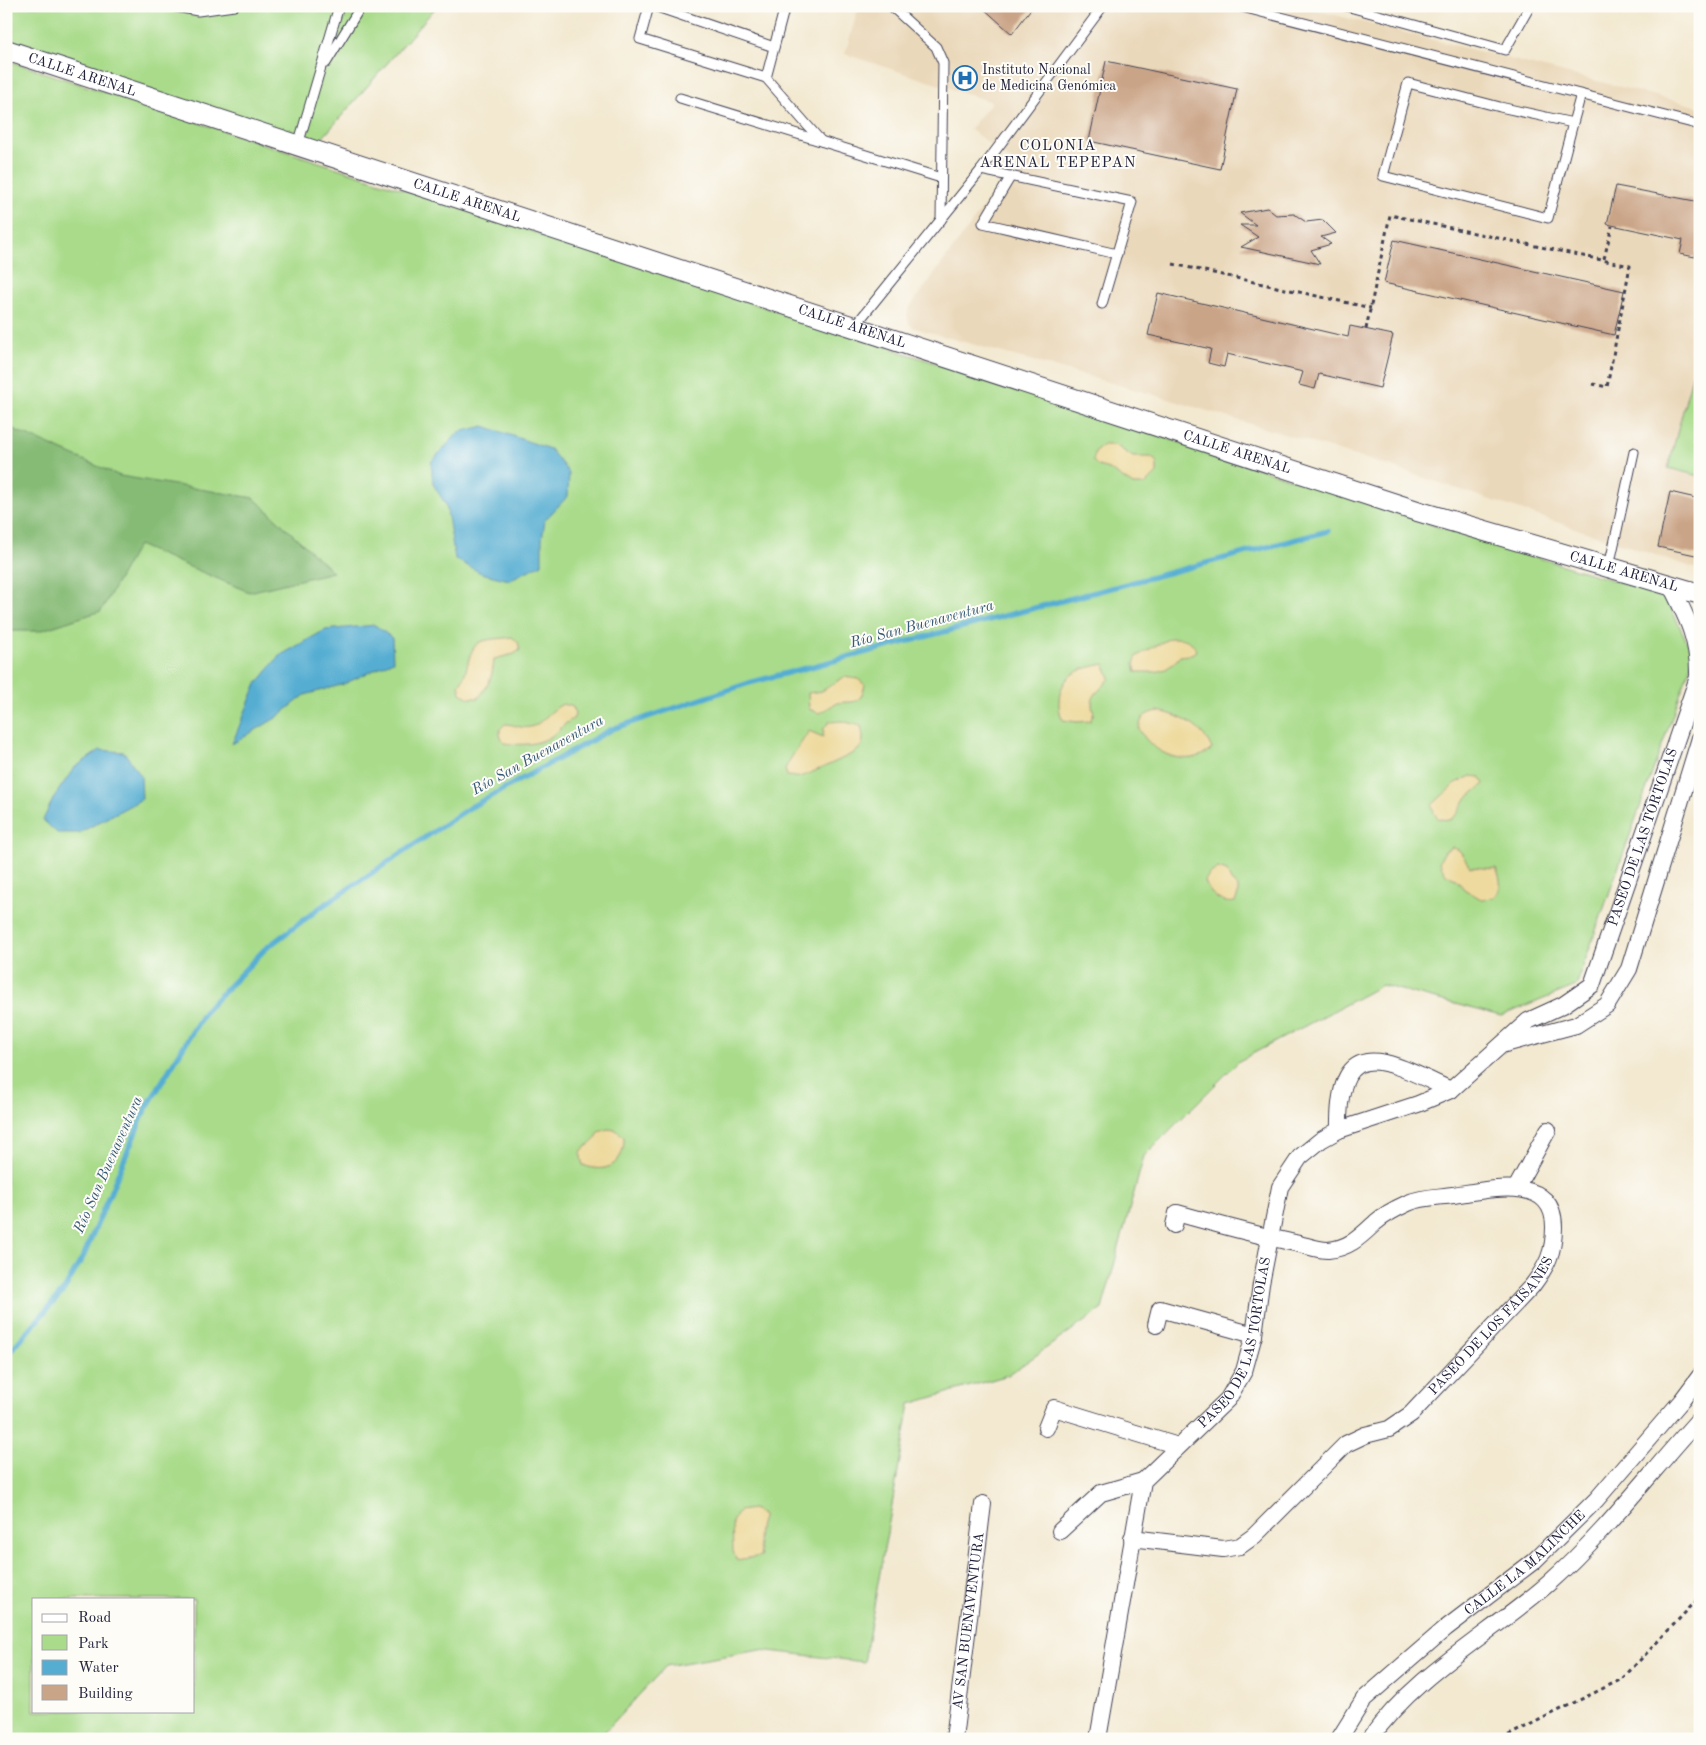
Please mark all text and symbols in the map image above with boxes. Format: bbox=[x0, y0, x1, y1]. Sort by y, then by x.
street label: CALLE ARENAL bbox=[26, 51, 138, 99]
place label: Instituto Nacional de Medicina Genómica bbox=[982, 63, 1116, 93]
hospital icon: Instituto Nacional de Medicina Genómica bbox=[952, 65, 978, 91]
district label: COLONIA ARENAL TEPEPAN bbox=[979, 139, 1137, 171]
street label: CALLE ARENAL bbox=[411, 176, 523, 225]
street label: CALLE ARENAL bbox=[796, 302, 908, 351]
street label: CALLE ARENAL bbox=[1181, 428, 1293, 476]
street label: CALLE ARENAL bbox=[1568, 549, 1680, 594]
water label: Río San Buenaventura bbox=[848, 599, 995, 652]
water label: Río San Buenaventura bbox=[469, 714, 606, 799]
street label: PASEO DE LAS TÓRTOLAS bbox=[1606, 747, 1680, 928]
water label: Río San Buenaventura bbox=[72, 1094, 146, 1237]
street label: PASEO DE LOS FAISANES bbox=[1426, 1255, 1556, 1398]
street label: PASEO DE LAS TÓRTOLAS bbox=[1195, 1256, 1273, 1431]
street label: CALLE LA MALINCHE bbox=[1462, 1508, 1588, 1618]
street label: AV SAN BUENAVENTURA bbox=[951, 1531, 986, 1710]
legend bbox=[32, 1598, 195, 1712]
text: Road bbox=[78, 1611, 112, 1626]
text: Park bbox=[78, 1637, 109, 1652]
text: Water bbox=[78, 1661, 119, 1676]
text: Building bbox=[78, 1687, 133, 1702]

